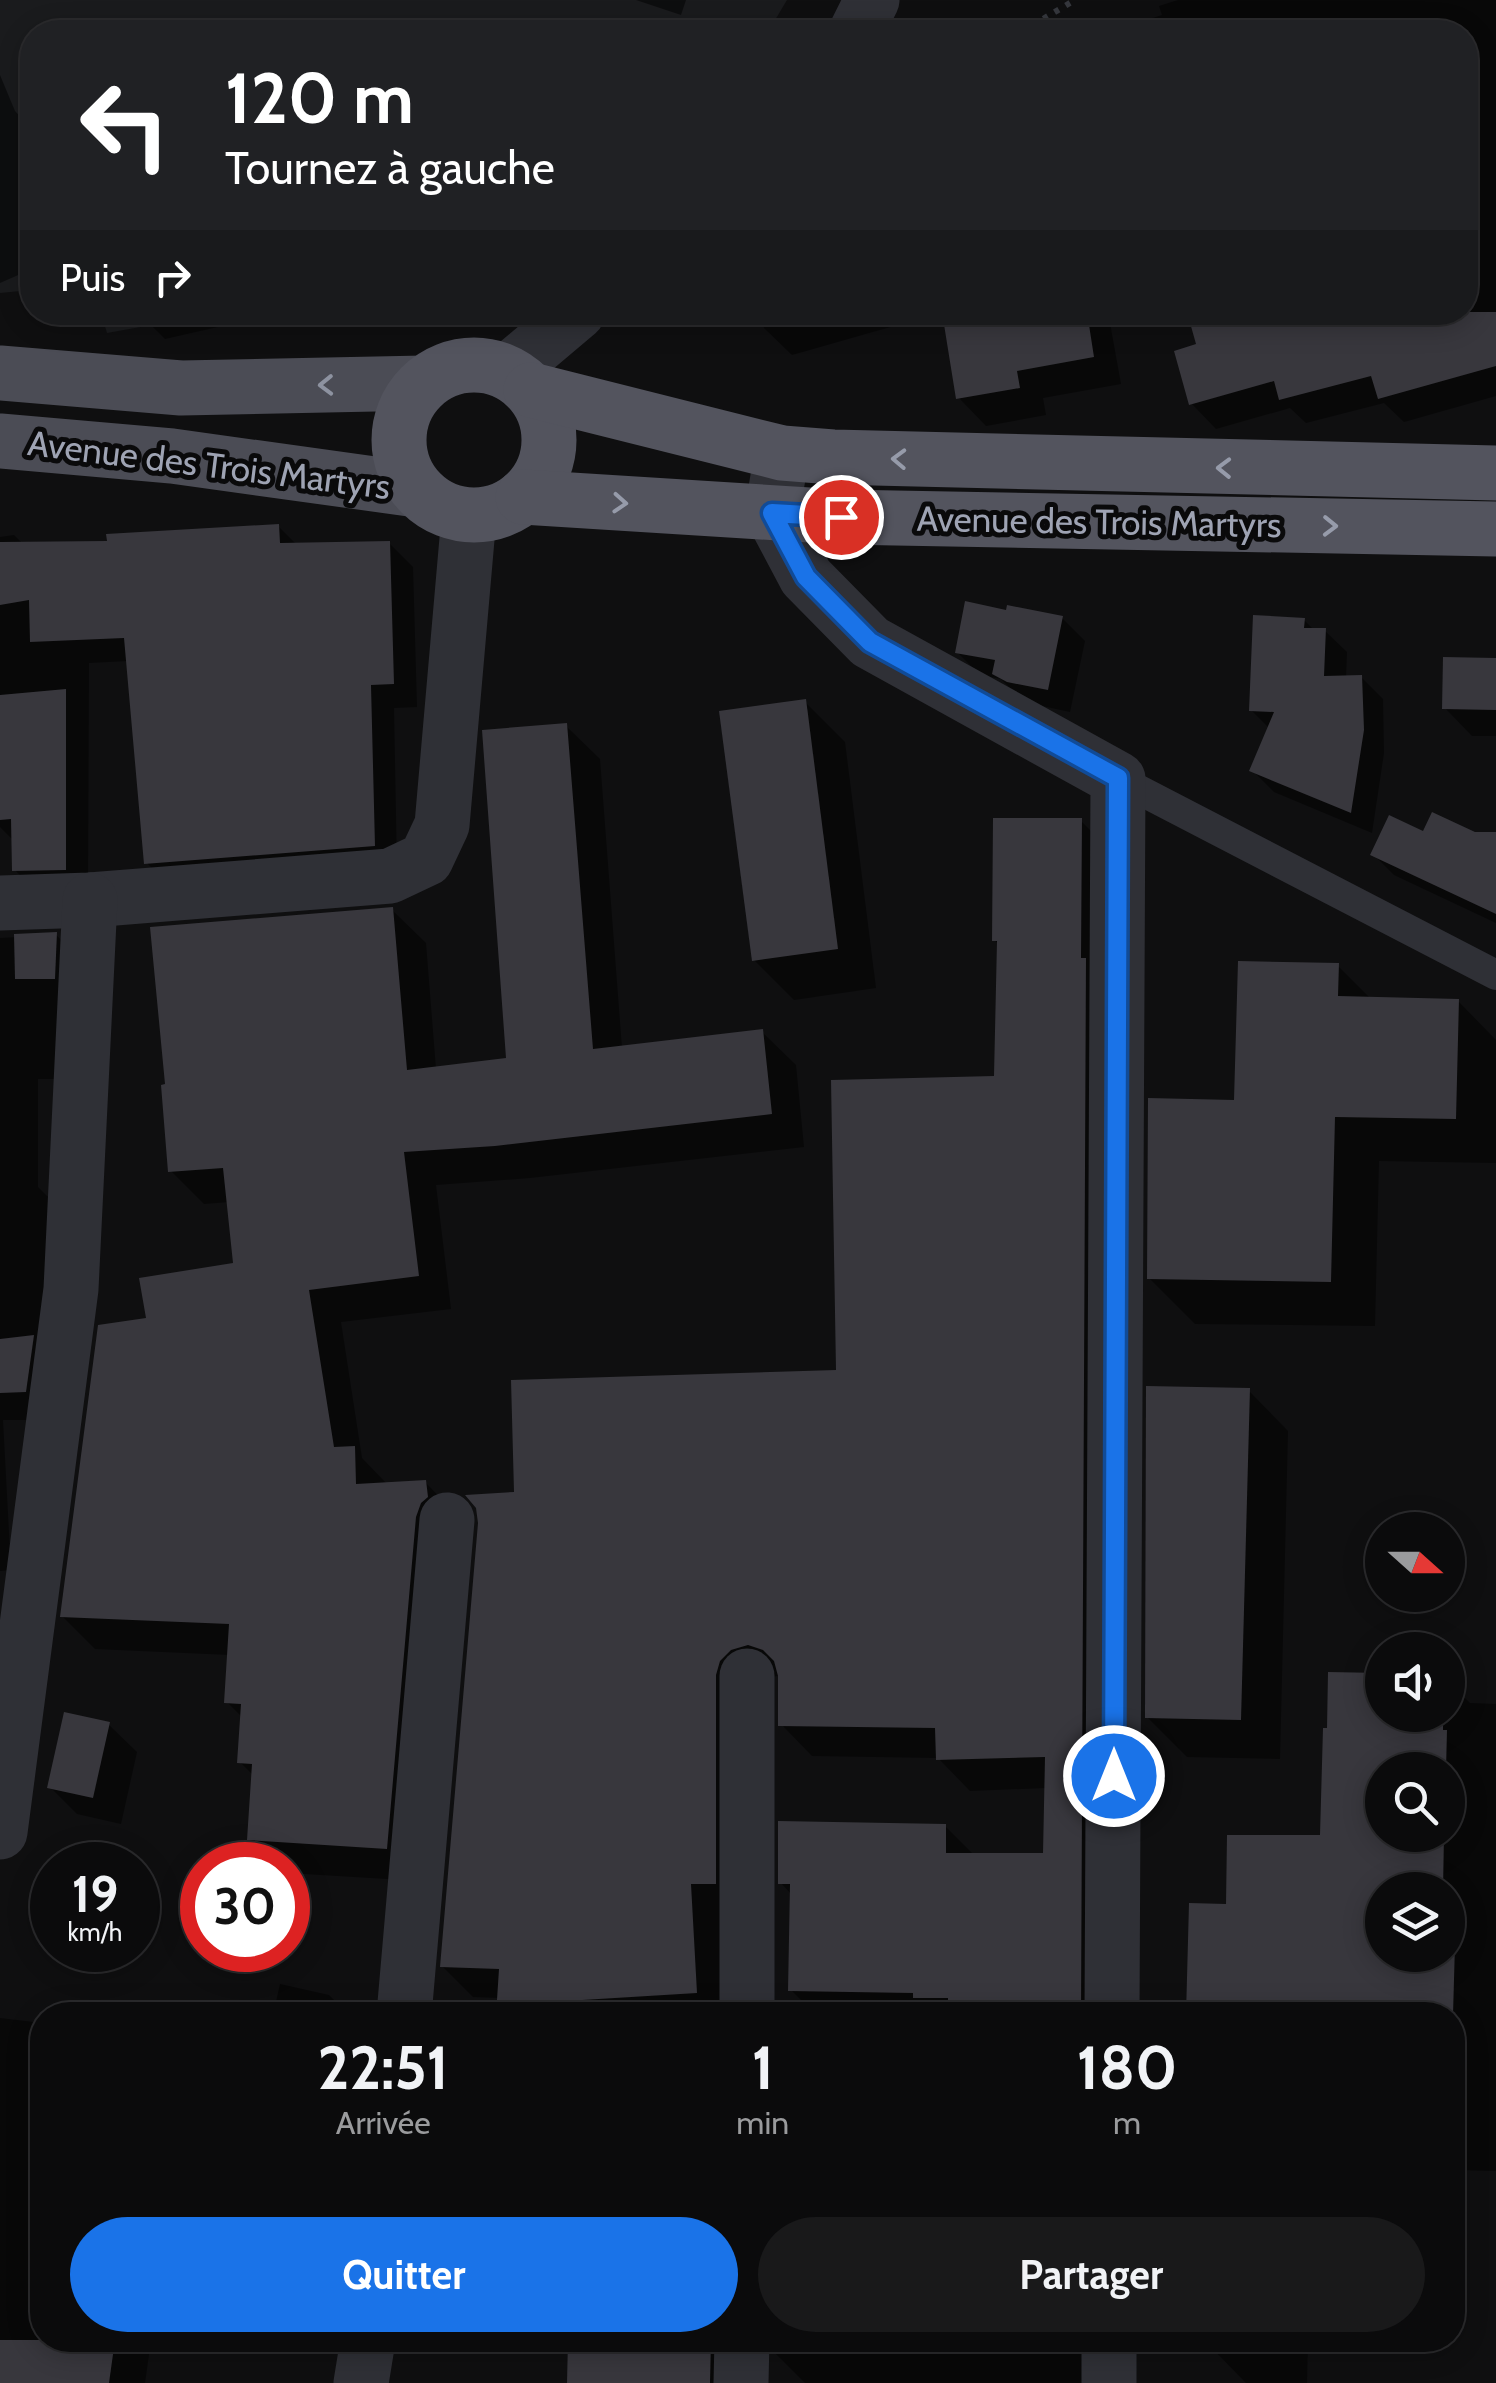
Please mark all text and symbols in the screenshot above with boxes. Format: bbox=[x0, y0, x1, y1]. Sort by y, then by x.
text: 120 m bbox=[225, 55, 414, 141]
icon: left bbox=[60, 60, 190, 190]
text: Tournez à gauche bbox=[225, 141, 555, 195]
icon: right bbox=[145, 250, 200, 305]
text: Puis bbox=[60, 254, 125, 301]
one-way arrow bbox=[318, 375, 334, 396]
street label: Avenue des Trois Martyrs bbox=[25, 421, 393, 508]
one-way arrow bbox=[890, 448, 906, 469]
one-way arrow bbox=[1215, 457, 1231, 478]
pin bbox=[799, 475, 884, 560]
icon: arrive bbox=[814, 490, 869, 545]
one-way arrow bbox=[613, 492, 629, 513]
street label: Avenue des Trois Martyrs bbox=[916, 497, 1282, 546]
one-way arrow bbox=[1322, 515, 1338, 536]
north arrow bbox=[1365, 1512, 1465, 1612]
map controls bbox=[1365, 1512, 1465, 1972]
button: sound bbox=[1365, 1632, 1465, 1732]
position arrow bbox=[1062, 1724, 1166, 1828]
button: search bbox=[1365, 1752, 1465, 1852]
speed limit sign: 30 bbox=[180, 1842, 310, 1972]
text: 19 bbox=[72, 1864, 118, 1925]
button: layers bbox=[1365, 1872, 1465, 1972]
text: km/h bbox=[68, 1917, 122, 1947]
text: 22:51 bbox=[318, 2031, 449, 2104]
text: 1 bbox=[752, 2031, 774, 2104]
text: 180 bbox=[1077, 2031, 1177, 2104]
text: Arrivée bbox=[336, 2103, 431, 2142]
text: min bbox=[736, 2103, 789, 2142]
text: m bbox=[1113, 2103, 1141, 2142]
button: Quitter bbox=[70, 2217, 738, 2332]
button: Partager bbox=[758, 2217, 1425, 2332]

